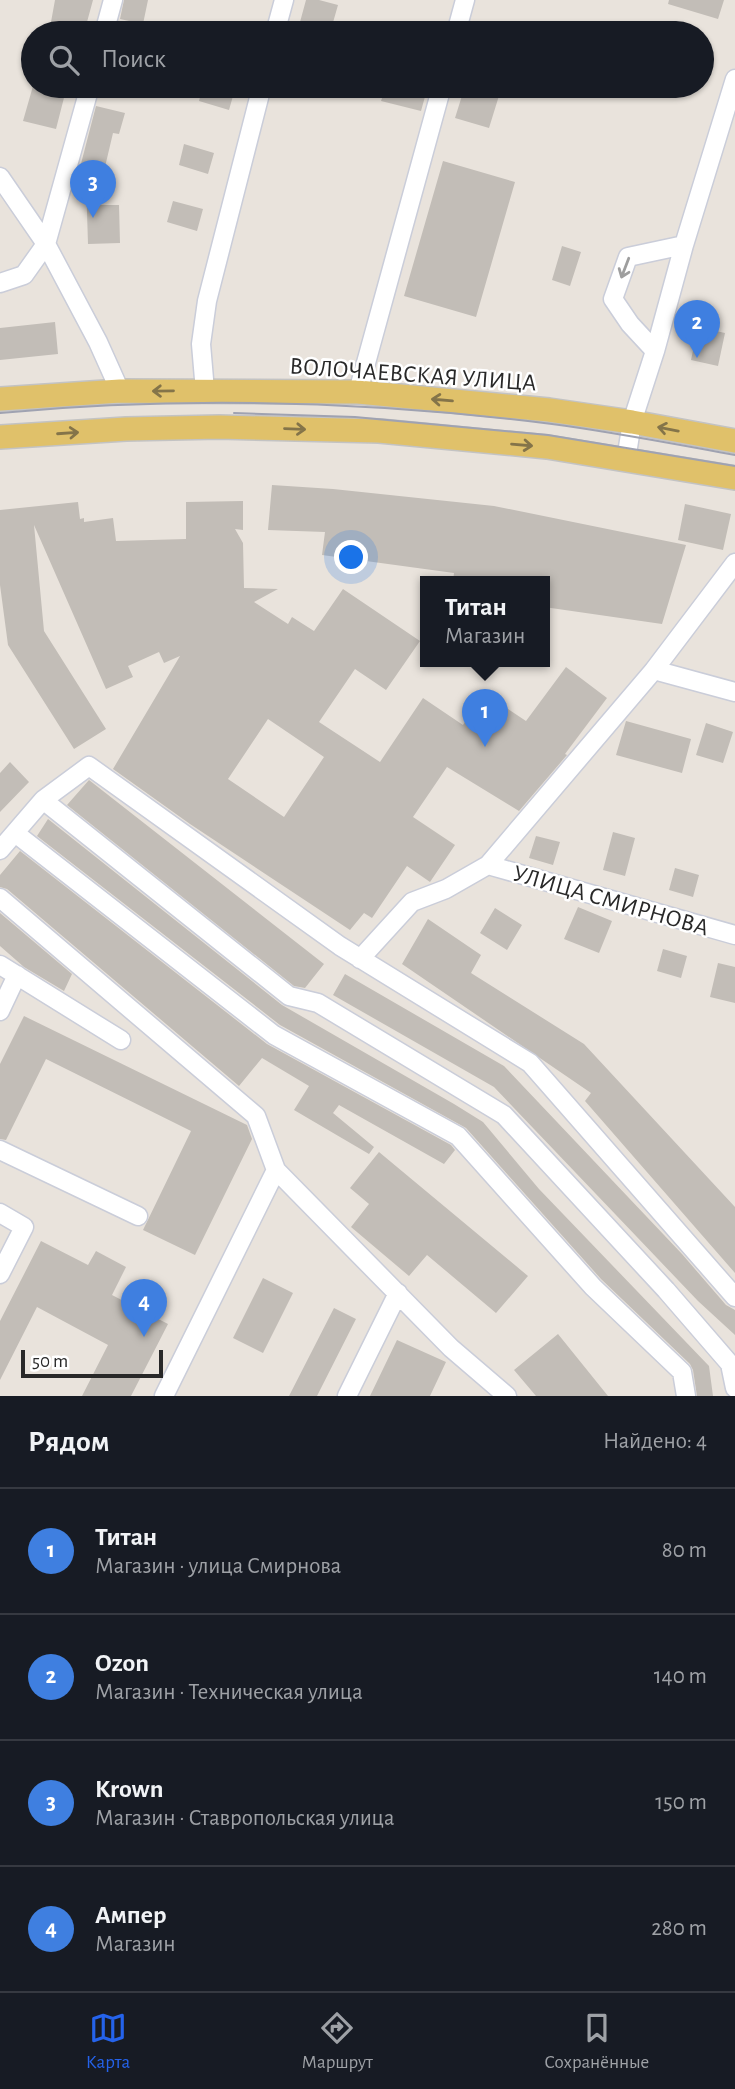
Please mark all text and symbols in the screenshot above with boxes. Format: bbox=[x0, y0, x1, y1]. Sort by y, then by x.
search box bbox=[21, 21, 714, 98]
icon: search bbox=[45, 41, 83, 79]
text: Поиск bbox=[101, 46, 166, 72]
pin: 3 bbox=[70, 160, 116, 218]
one-way arrow bbox=[617, 256, 630, 278]
pin: 2 bbox=[674, 300, 720, 358]
street label: ВОЛОЧАЕВСКАЯ УЛИЦА bbox=[289, 354, 537, 396]
one-way arrow bbox=[151, 384, 174, 398]
one-way arrow bbox=[432, 393, 454, 406]
one-way arrow bbox=[657, 421, 680, 435]
one-way arrow bbox=[284, 422, 307, 436]
one-way arrow bbox=[56, 426, 79, 439]
one-way arrow bbox=[510, 439, 533, 452]
your location bbox=[334, 540, 368, 574]
popup bbox=[420, 576, 550, 667]
text: Титан bbox=[445, 594, 507, 620]
text: Магазин bbox=[445, 625, 525, 648]
pin: 1 bbox=[462, 689, 508, 747]
street label: УЛИЦА СМИРНОВА bbox=[510, 862, 711, 940]
pin: 4 bbox=[121, 1279, 167, 1337]
scale bar bbox=[21, 1347, 163, 1379]
text: 50 m bbox=[32, 1352, 68, 1371]
text: Рядом bbox=[28, 1427, 110, 1457]
text: Найдено: 4 bbox=[603, 1430, 707, 1453]
text: Титан bbox=[95, 1524, 157, 1550]
text: 1 bbox=[47, 1539, 55, 1562]
text: 80 m bbox=[662, 1539, 707, 1562]
text: Магазин · улица Смирнова bbox=[95, 1555, 341, 1578]
text: Ozon bbox=[95, 1650, 149, 1676]
text: 2 bbox=[46, 1665, 56, 1688]
text: 140 m bbox=[654, 1665, 707, 1688]
text: Магазин · Техническая улица bbox=[95, 1681, 363, 1704]
text: Krown bbox=[95, 1776, 164, 1802]
text: 3 bbox=[46, 1791, 56, 1814]
text: 150 m bbox=[655, 1791, 707, 1814]
text: Магазин · Ставропольская улица bbox=[95, 1807, 395, 1830]
text: Ампер bbox=[95, 1902, 167, 1928]
text: 4 bbox=[45, 1917, 57, 1940]
text: 280 m bbox=[651, 1917, 707, 1940]
text: Магазин bbox=[95, 1933, 176, 1956]
tab: Карта bbox=[86, 2009, 130, 2074]
tab: Маршрут bbox=[302, 2009, 373, 2074]
tab: Сохранённые bbox=[544, 2009, 649, 2074]

